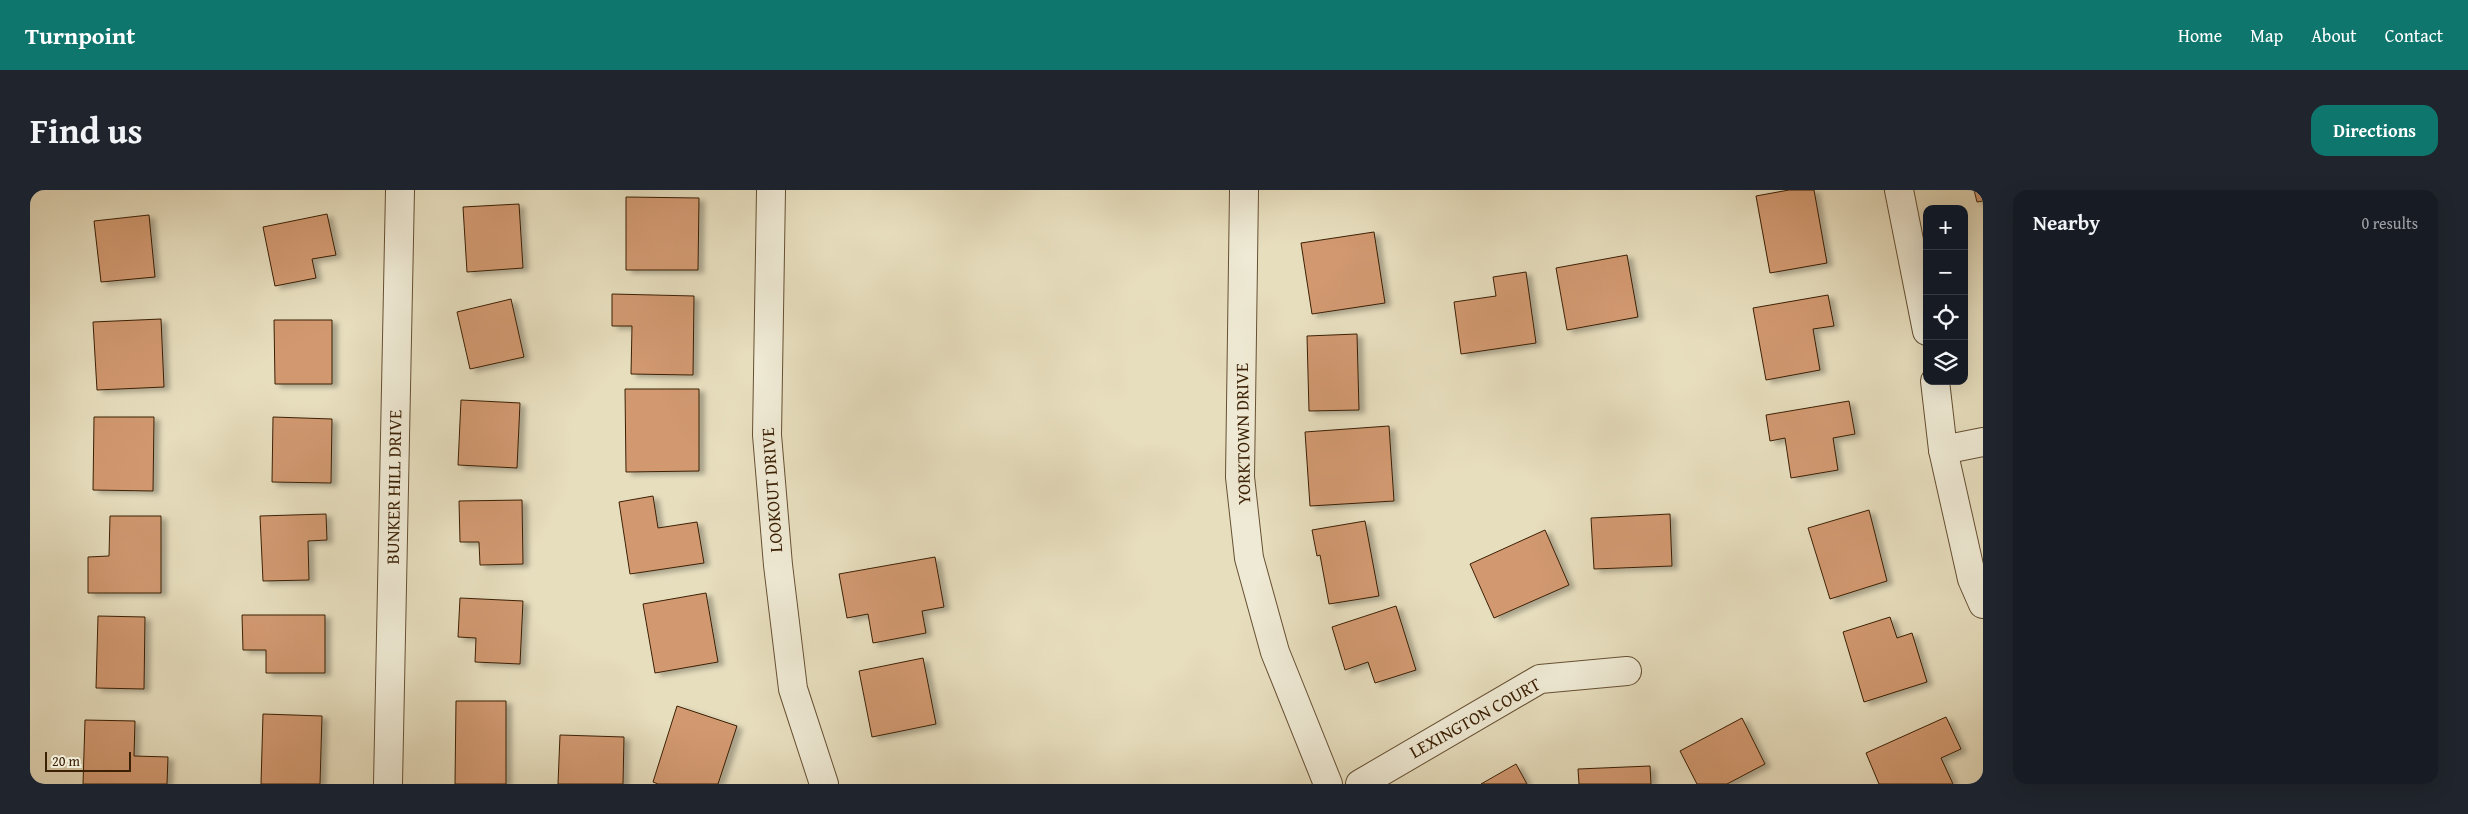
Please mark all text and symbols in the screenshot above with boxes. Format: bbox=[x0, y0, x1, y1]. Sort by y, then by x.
text: Turnpoint bbox=[25, 18, 135, 53]
text: Home bbox=[2178, 22, 2222, 49]
text: Map bbox=[2250, 22, 2283, 49]
text: About bbox=[2311, 22, 2357, 49]
text: Contact bbox=[2385, 22, 2443, 49]
text: Find us bbox=[30, 105, 143, 156]
button: Directions bbox=[2311, 105, 2438, 156]
map controls bbox=[1923, 205, 1968, 385]
button: + bbox=[1923, 205, 1968, 250]
text: Nearby bbox=[2033, 207, 2100, 238]
text: 0 results bbox=[2361, 211, 2418, 235]
button: − bbox=[1923, 250, 1968, 295]
button: locate bbox=[1923, 295, 1968, 340]
button: layers bbox=[1923, 340, 1968, 385]
street label: YORKTOWN DRIVE bbox=[1228, 363, 1257, 505]
street label: BUNKER HILL DRIVE bbox=[379, 409, 408, 565]
street label: LOOKOUT DRIVE bbox=[754, 427, 789, 553]
street label: LEXINGTON COURT bbox=[1404, 670, 1545, 765]
scale bar bbox=[45, 749, 131, 772]
text: 20 m bbox=[52, 751, 80, 771]

